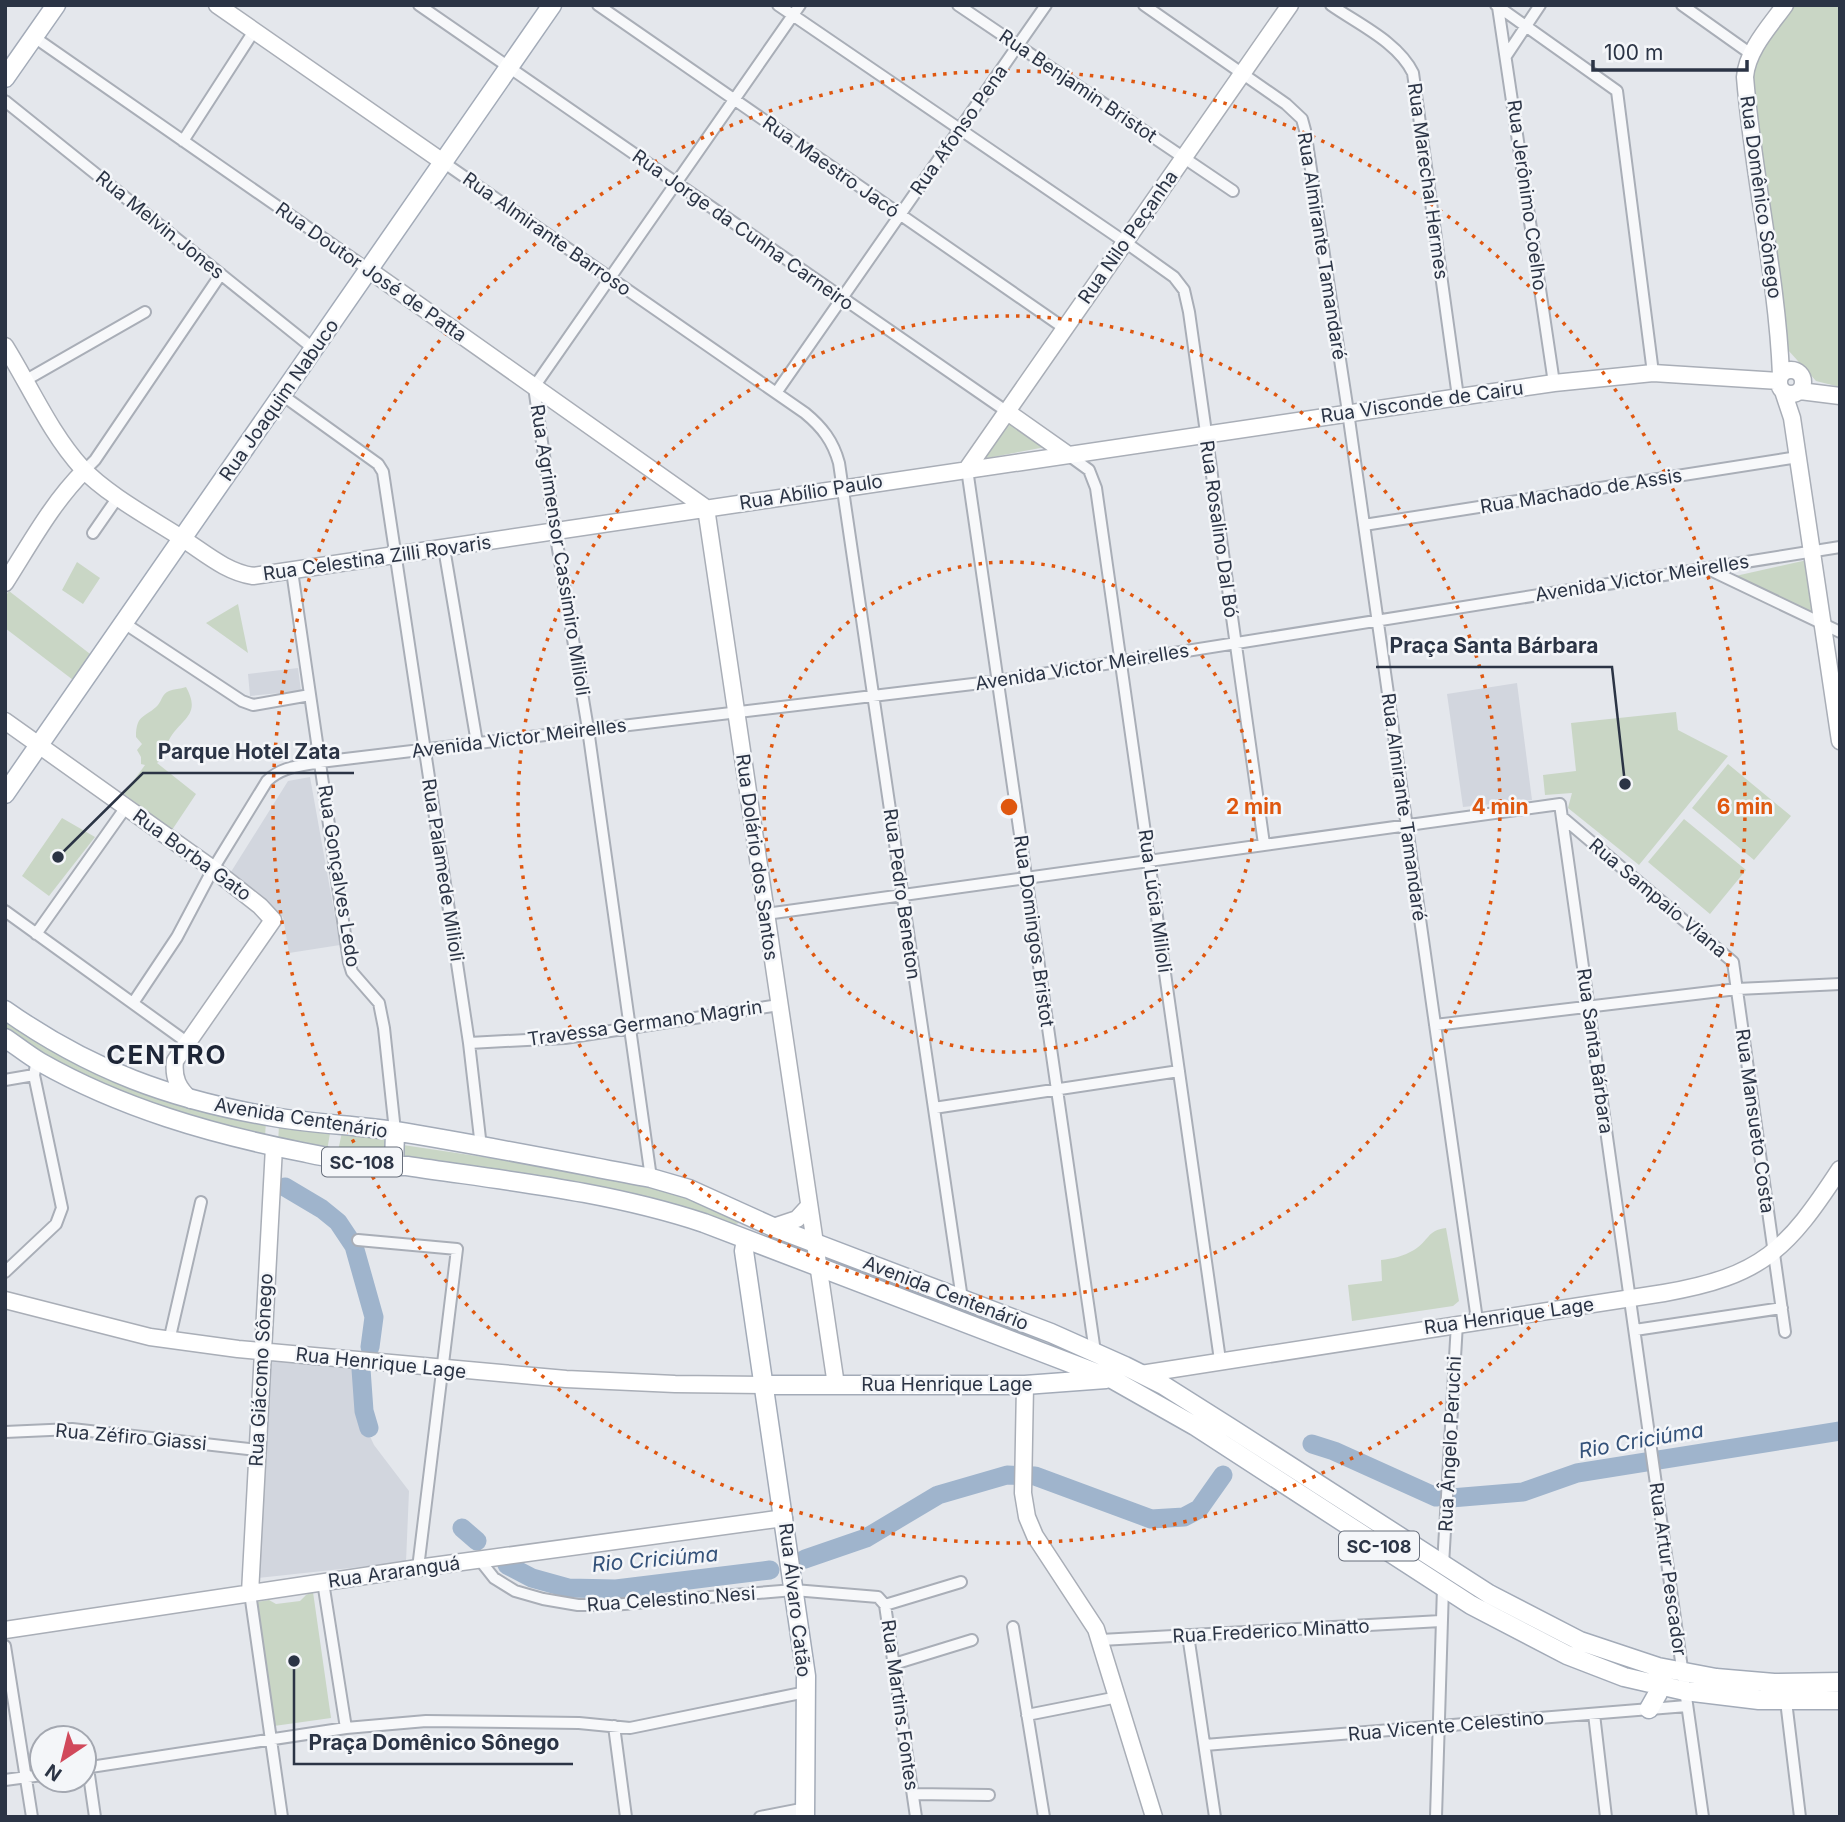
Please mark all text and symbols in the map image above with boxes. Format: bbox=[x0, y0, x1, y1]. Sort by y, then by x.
street label: Rua Benjamin Bristot bbox=[995, 25, 1161, 147]
scale bar bbox=[1593, 28, 1747, 72]
text: 100 m bbox=[1604, 40, 1663, 65]
street label: Rua Afonso Pena bbox=[906, 61, 1012, 199]
street label: Rua Marechal Hermes bbox=[1403, 81, 1453, 281]
street label: Rua Domênico Sônego bbox=[1735, 94, 1787, 300]
street label: Rua Jerônimo Coelho bbox=[1502, 98, 1552, 292]
street label: Rua Maestro Jacó bbox=[758, 111, 904, 223]
street label: Rua Almirante Tamandaré bbox=[1293, 131, 1351, 361]
street label: Rua Jorge da Cunha Carneiro bbox=[628, 145, 858, 315]
street label: Rua Melvin Jones bbox=[91, 166, 229, 284]
street label: Rua Nilo Peçanha bbox=[1073, 166, 1183, 308]
street label: Rua Almirante Barroso bbox=[458, 167, 636, 301]
street label: Rua Doutor José de Patta bbox=[271, 197, 471, 347]
street label: Rua Joaquim Nabuco bbox=[214, 315, 344, 485]
street label: Rua Visconde de Cairu bbox=[1319, 376, 1525, 428]
street label: Rua Agrimensor Cassimiro Milioli bbox=[526, 403, 594, 697]
street label: Rua Rosalino Dal Bó bbox=[1195, 439, 1243, 619]
street label: Rua Machado de Assis bbox=[1478, 464, 1684, 518]
street label: Rua Abílio Paulo bbox=[738, 469, 884, 515]
street label: Rua Celestina Zilli Rovaris bbox=[261, 531, 493, 585]
street label: Avenida Victor Meirelles bbox=[1533, 550, 1751, 606]
callout: Praça Santa Bárbara bbox=[1376, 625, 1612, 667]
text: Praça Santa Bárbara bbox=[1390, 633, 1598, 658]
street label: Avenida Victor Meirelles bbox=[973, 639, 1191, 695]
street label: Rua Almirante Tamandaré bbox=[1377, 691, 1431, 923]
street label: Avenida Victor Meirelles bbox=[410, 713, 628, 763]
callout: Parque Hotel Zata bbox=[143, 731, 354, 773]
text: Parque Hotel Zata bbox=[158, 739, 340, 764]
street label: Rua Dolário dos Santos bbox=[731, 752, 783, 962]
street label: Rua Palamede Milioli bbox=[417, 777, 469, 963]
street label: Rua Gonçalves Ledo bbox=[313, 783, 365, 969]
text: 2 min bbox=[1226, 794, 1282, 819]
text: 4 min bbox=[1471, 794, 1529, 819]
text: 6 min bbox=[1717, 794, 1773, 819]
centre of rings bbox=[997, 795, 1021, 819]
street label: Rua Borba Gato bbox=[128, 804, 256, 906]
street label: Rua Pedro Beneton bbox=[879, 807, 925, 981]
street label: Rua Lúcia Milioli bbox=[1134, 828, 1176, 974]
street label: Rua Domingos Bristot bbox=[1009, 834, 1059, 1028]
street label: Rua Sampaio Viana bbox=[1584, 834, 1732, 962]
street label: Rua Santa Bárbara bbox=[1572, 967, 1618, 1135]
street label: Travessa Germano Magrin bbox=[526, 995, 764, 1051]
street label: Rua Mansueto Costa bbox=[1731, 1027, 1779, 1215]
district label: CENTRO bbox=[106, 1039, 228, 1070]
street label: Avenida Centenário bbox=[213, 1093, 389, 1143]
road number: SC-108 bbox=[322, 1148, 402, 1176]
street label: Avenida Centenário bbox=[860, 1251, 1032, 1335]
street label: Rua Giácomo Sônego bbox=[244, 1273, 278, 1467]
street label: Rua Henrique Lage bbox=[1423, 1293, 1595, 1339]
street label: Rua Henrique Lage bbox=[295, 1343, 467, 1383]
street label: Rua Ângelo Peruchi bbox=[1434, 1355, 1466, 1533]
street label: Rua Henrique Lage bbox=[861, 1373, 1033, 1396]
water label: Rio Criciúma bbox=[1576, 1417, 1706, 1463]
street label: Rua Zéfiro Giassi bbox=[54, 1419, 208, 1455]
street label: Rua Artur Pescador bbox=[1644, 1481, 1692, 1657]
street label: Rua Álvaro Catão bbox=[774, 1522, 817, 1678]
road number: SC-108 bbox=[1339, 1532, 1419, 1560]
water label: Rio Criciúma bbox=[591, 1541, 719, 1577]
street label: Rua Araranguá bbox=[327, 1551, 461, 1593]
street label: Rua Celestino Nesi bbox=[586, 1582, 756, 1616]
street label: Rua Frederico Minatto bbox=[1172, 1614, 1370, 1648]
street label: Rua Martins Fontes bbox=[877, 1618, 923, 1792]
street label: Rua Vicente Celestino bbox=[1347, 1706, 1545, 1746]
callout: Praça Domênico Sônego bbox=[294, 1722, 573, 1764]
north arrow bbox=[28, 1724, 98, 1794]
text: Praça Domênico Sônego bbox=[309, 1730, 560, 1755]
text: N bbox=[41, 1759, 66, 1786]

